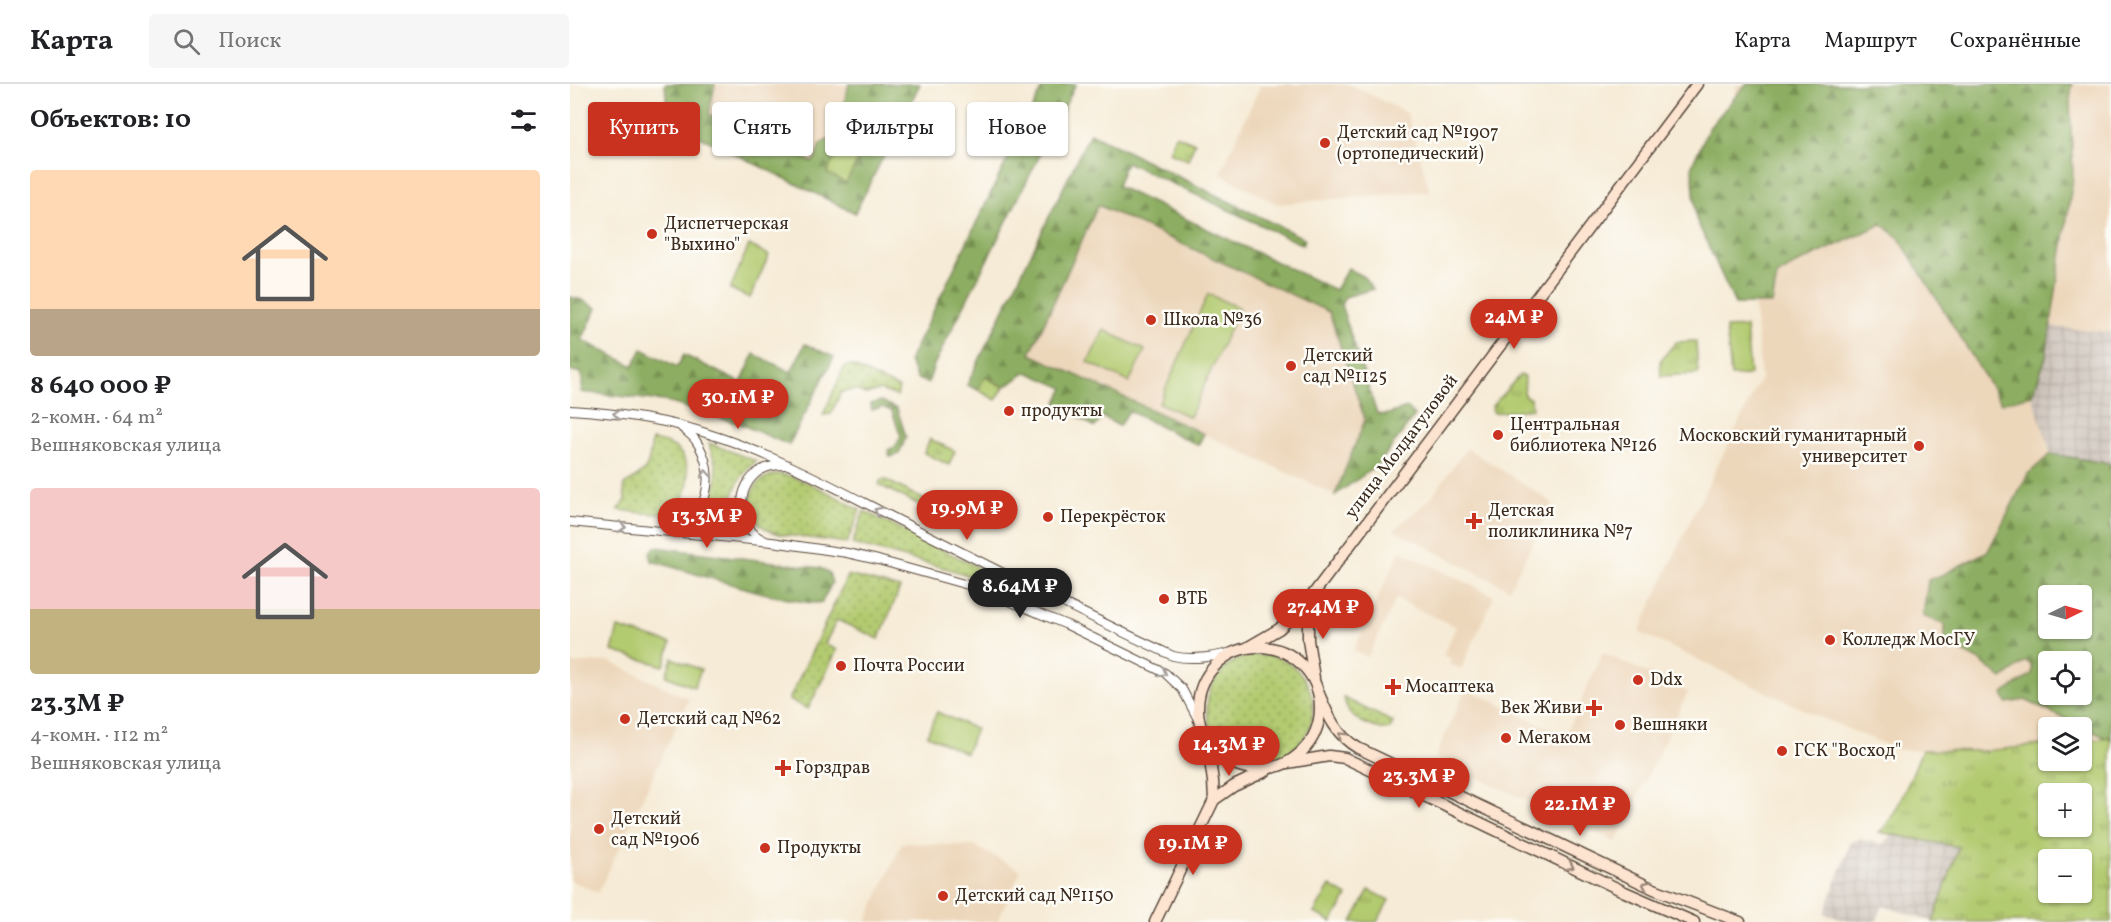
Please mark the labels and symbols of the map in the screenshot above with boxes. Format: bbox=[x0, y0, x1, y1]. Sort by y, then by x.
place label: Детский сад №1907 (ортопедический) bbox=[1337, 121, 1499, 167]
marker: Детский сад №1907 (ортопедический) bbox=[1318, 136, 1332, 150]
place label: Диспетчерская "Выхино" bbox=[664, 212, 789, 258]
marker: Диспетчерская "Выхино" bbox=[645, 227, 659, 241]
pin: 24M ₽ bbox=[1472, 299, 1556, 350]
place label: Школа №36 bbox=[1163, 308, 1262, 333]
marker: Школа №36 bbox=[1144, 313, 1158, 327]
place label: Детский сад №1125 bbox=[1303, 344, 1387, 390]
marker: Детский сад №1125 bbox=[1284, 359, 1298, 373]
street label: улица Молдагуловой bbox=[1339, 370, 1465, 524]
pin: 30.1M ₽ bbox=[683, 379, 793, 430]
place label: продукты bbox=[1021, 399, 1103, 424]
marker: продукты bbox=[1002, 404, 1016, 418]
one-way arrow bbox=[612, 409, 621, 421]
place label: Центральная библиотека №126 bbox=[1510, 413, 1657, 459]
place label: Московский гуманитарный университет bbox=[1679, 424, 1907, 470]
marker: Центральная библиотека №126 bbox=[1491, 428, 1505, 442]
marker: Московский гуманитарный университет bbox=[1912, 439, 1926, 453]
one-way arrow bbox=[700, 469, 713, 478]
pin: 19.9M ₽ bbox=[912, 490, 1022, 541]
pin: 13.3M ₽ bbox=[652, 498, 762, 549]
place label: Детская поликлиника №7 bbox=[1488, 499, 1633, 545]
place label: Перекрёсток bbox=[1060, 505, 1166, 530]
one-way arrow bbox=[874, 506, 885, 518]
marker: Перекрёсток bbox=[1041, 510, 1055, 524]
marker: Детская поликлиника №7 bbox=[1465, 512, 1483, 530]
one-way arrow bbox=[618, 521, 627, 533]
pin: 8.64M ₽ bbox=[965, 568, 1075, 619]
north arrow bbox=[2038, 585, 2092, 639]
place label: ВТБ bbox=[1176, 587, 1208, 612]
pin: 27.4M ₽ bbox=[1268, 589, 1378, 640]
marker: ВТБ bbox=[1157, 592, 1171, 606]
place label: Колледж МосГУ bbox=[1842, 628, 1975, 653]
marker: Колледж МосГУ bbox=[1823, 633, 1837, 647]
place label: Почта России bbox=[853, 654, 965, 679]
marker: Почта России bbox=[834, 659, 848, 673]
one-way arrow bbox=[1157, 665, 1167, 677]
place label: Ddx bbox=[1650, 668, 1683, 693]
marker: Ddx bbox=[1631, 673, 1645, 687]
place label: Мосаптека bbox=[1405, 675, 1495, 700]
marker: Мосаптека bbox=[1386, 680, 1400, 694]
place label: Век Живи bbox=[1501, 696, 1582, 721]
marker: Век Живи bbox=[1587, 701, 1601, 715]
place label: Детский сад №62 bbox=[637, 707, 781, 732]
marker: Детский сад №62 bbox=[618, 712, 632, 726]
place label: Вешняки bbox=[1632, 713, 1708, 738]
marker: Вешняки bbox=[1613, 718, 1627, 732]
pin: 14.3M ₽ bbox=[1174, 726, 1284, 777]
place label: Мегаком bbox=[1518, 726, 1591, 751]
marker: Мегаком bbox=[1499, 731, 1513, 745]
one-way arrow bbox=[1339, 732, 1350, 743]
place label: ГСК "Восход" bbox=[1794, 739, 1901, 764]
marker: ГСК "Восход" bbox=[1775, 744, 1789, 758]
place label: Горздрав bbox=[795, 756, 870, 781]
pin: 23.3M ₽ bbox=[1364, 758, 1474, 809]
marker: Горздрав bbox=[776, 761, 790, 775]
pin: 22.1M ₽ bbox=[1525, 786, 1635, 837]
place label: Детский сад №1906 bbox=[611, 807, 700, 853]
marker: Детский сад №1906 bbox=[592, 822, 606, 836]
pin: 19.1M ₽ bbox=[1138, 825, 1248, 876]
place label: Продукты bbox=[777, 836, 862, 861]
marker: Продукты bbox=[758, 841, 772, 855]
one-way arrow bbox=[1563, 858, 1574, 870]
one-way arrow bbox=[1642, 880, 1653, 892]
place label: Детский сад №1150 bbox=[955, 884, 1114, 909]
marker: Детский сад №1150 bbox=[936, 889, 950, 903]

